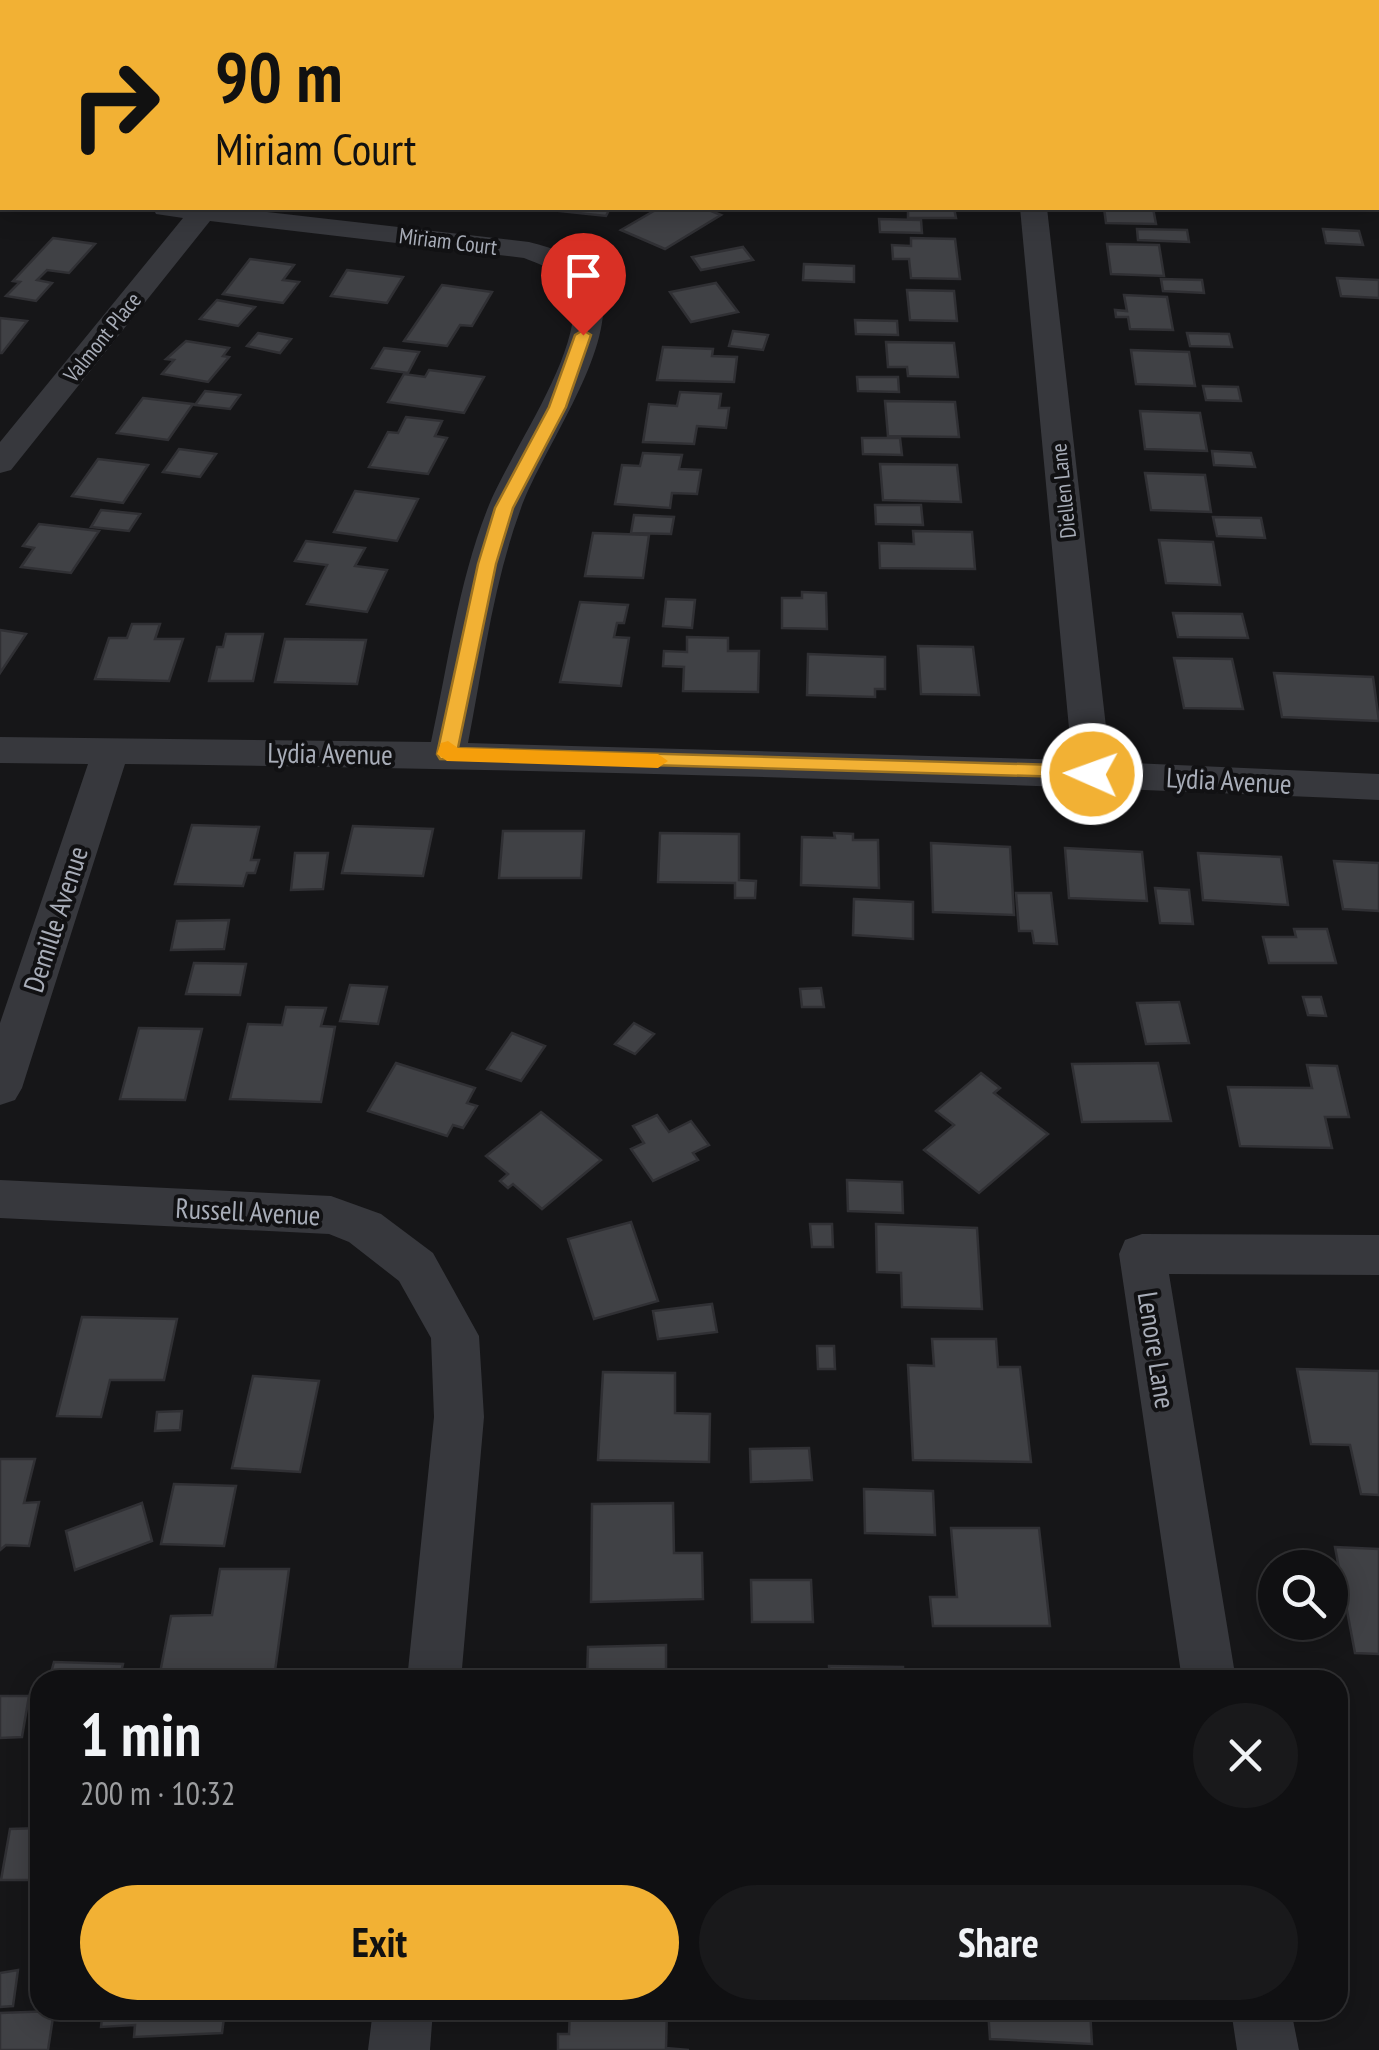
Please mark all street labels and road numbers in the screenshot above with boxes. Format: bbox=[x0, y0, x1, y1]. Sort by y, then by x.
street label: Miriam Court bbox=[397, 221, 499, 261]
street label: Valmont Place bbox=[57, 286, 147, 388]
street label: Diellen Lane bbox=[1044, 442, 1082, 540]
street label: Lydia Avenue bbox=[267, 733, 393, 773]
street label: Lydia Avenue bbox=[1165, 758, 1293, 802]
street label: Demille Avenue bbox=[14, 841, 96, 997]
street label: Russell Avenue bbox=[175, 1189, 321, 1233]
street label: Lenore Lane bbox=[1130, 1289, 1184, 1411]

